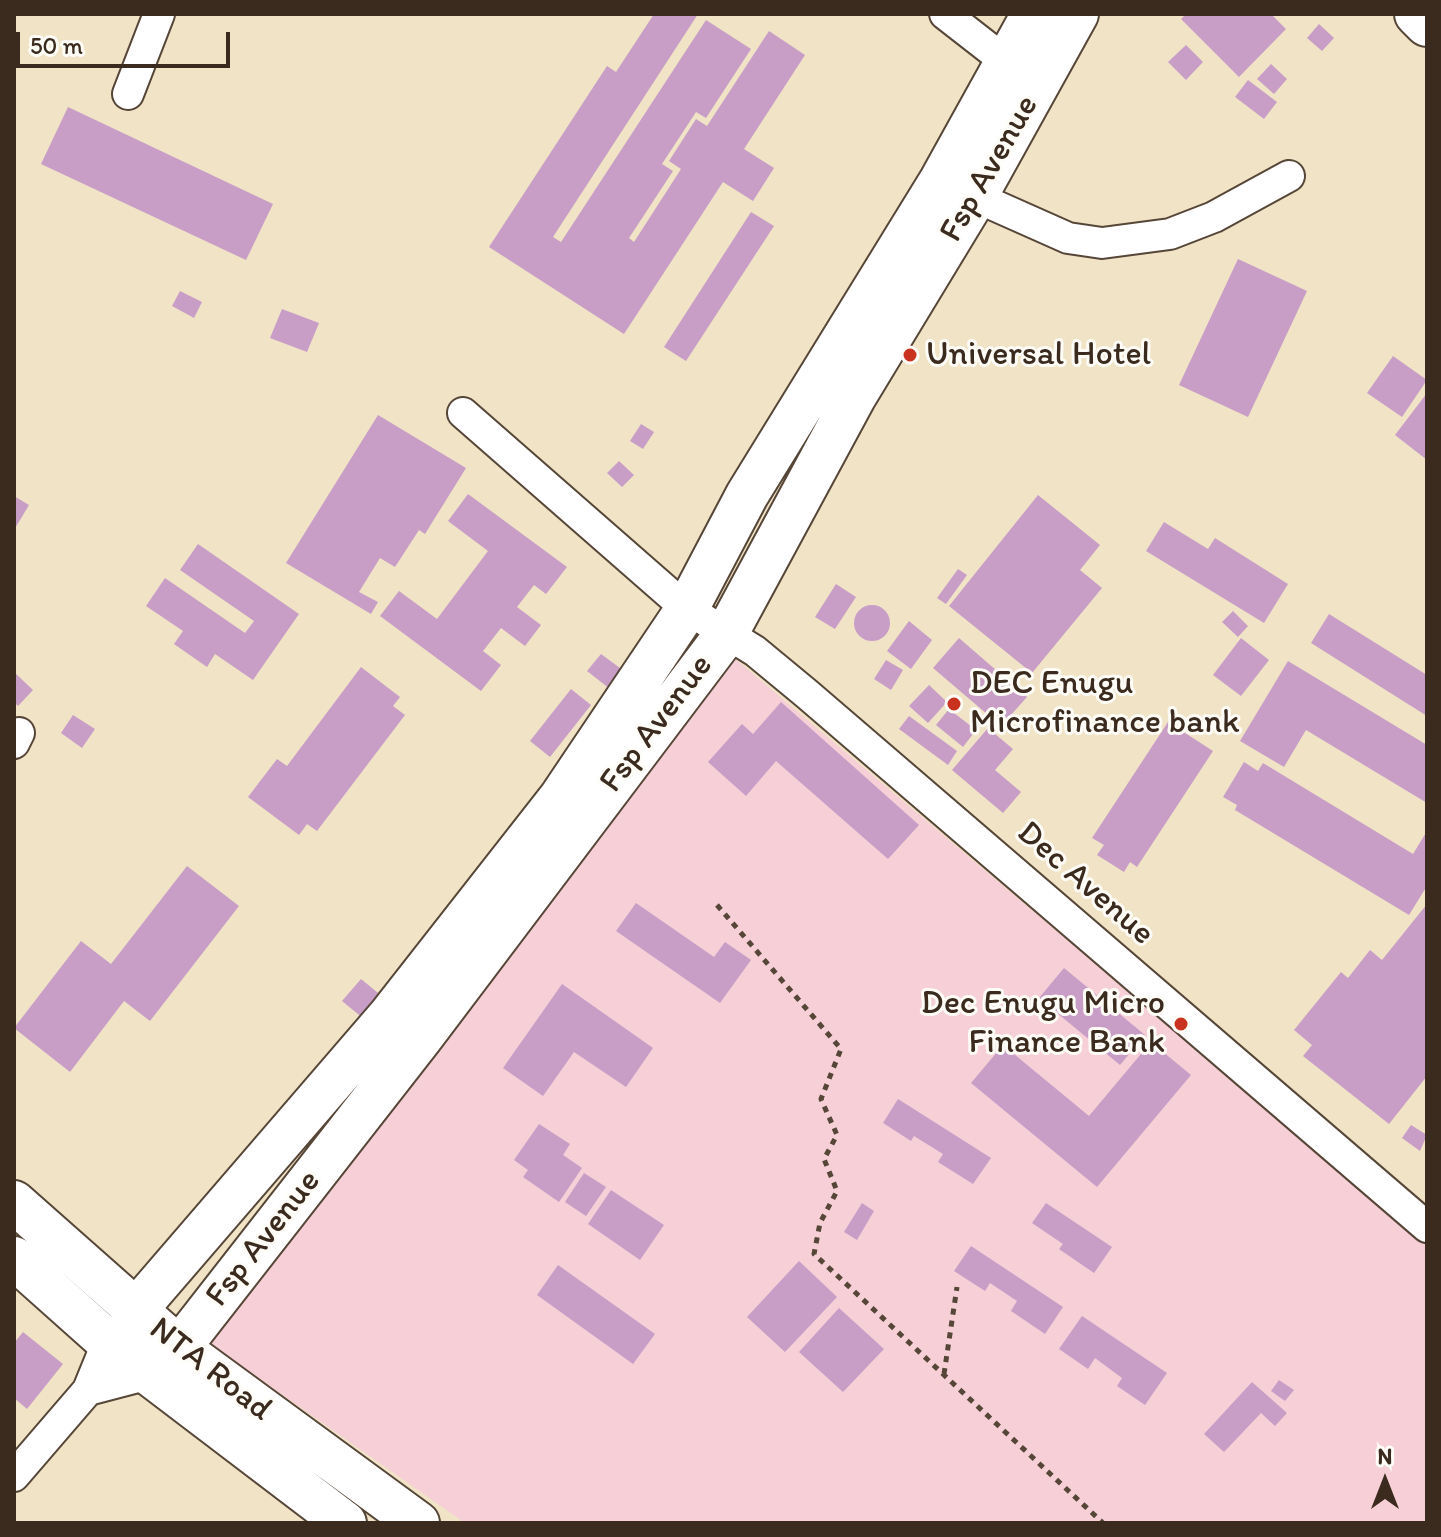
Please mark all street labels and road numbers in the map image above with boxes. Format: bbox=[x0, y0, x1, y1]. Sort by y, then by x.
street label: Fsp Avenue bbox=[932, 88, 1048, 250]
street label: Fsp Avenue bbox=[592, 647, 722, 801]
street label: Dec Avenue bbox=[1008, 813, 1162, 955]
street label: Fsp Avenue bbox=[198, 1162, 330, 1316]
street label: NTA Road bbox=[140, 1309, 280, 1431]

